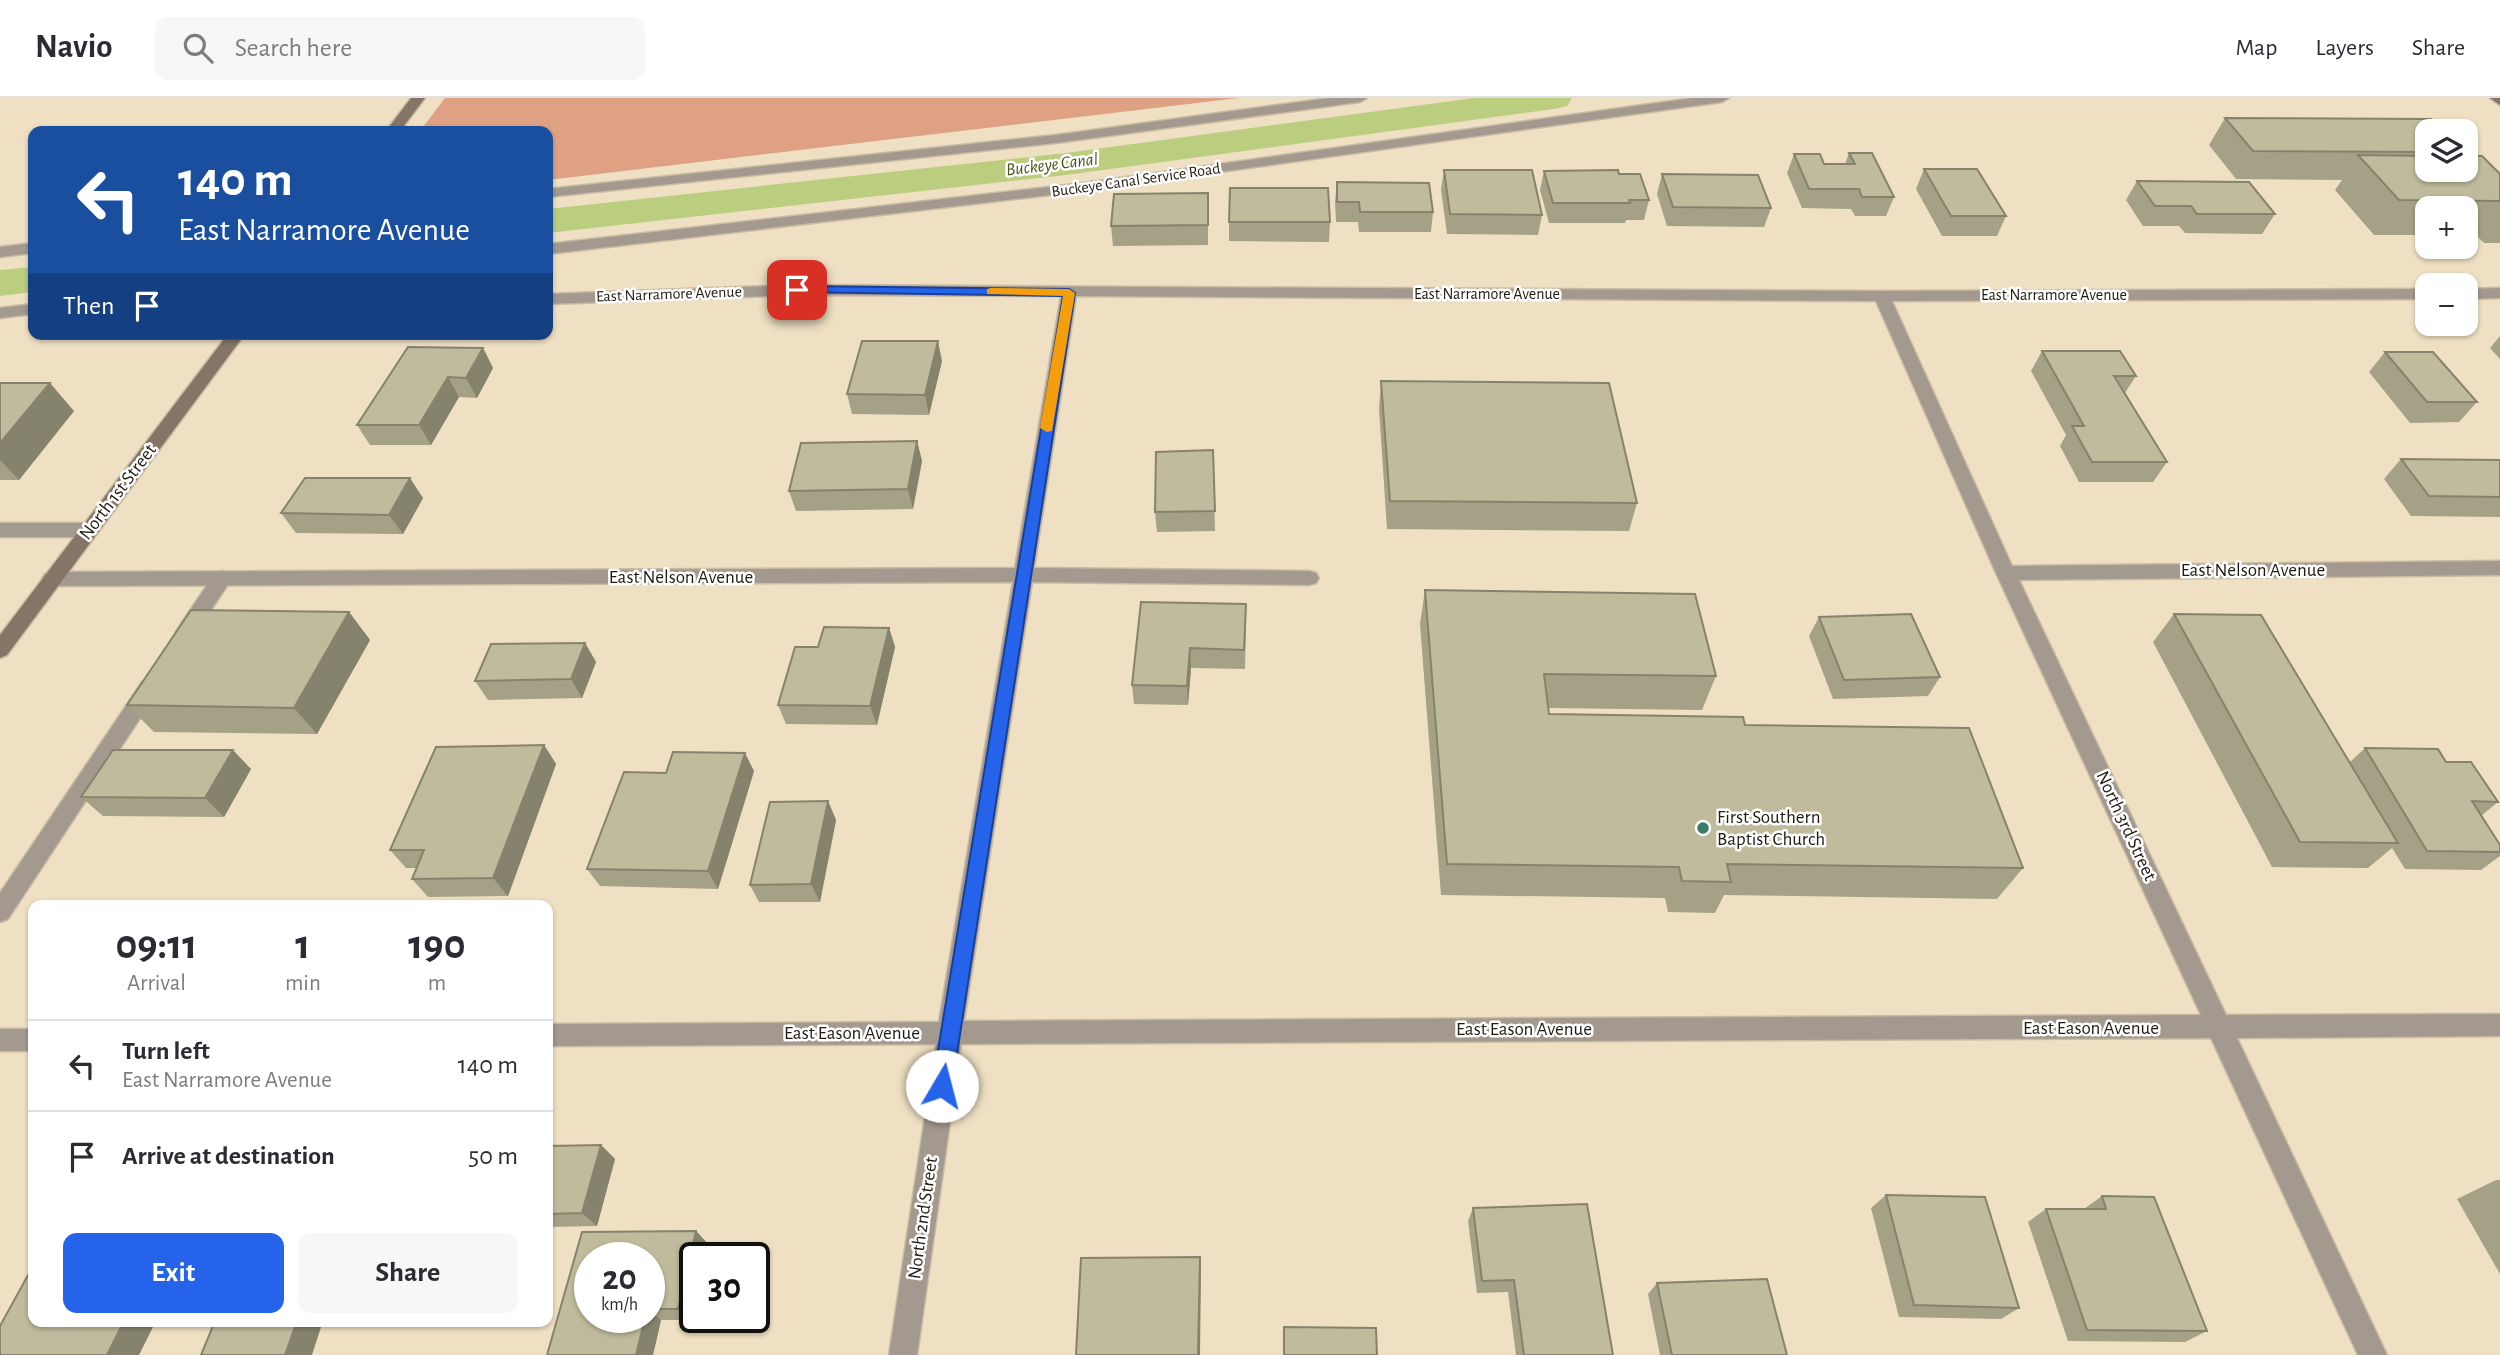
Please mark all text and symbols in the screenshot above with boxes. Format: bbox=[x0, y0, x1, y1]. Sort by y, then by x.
search box bbox=[155, 17, 645, 80]
icon: search bbox=[179, 29, 217, 67]
text: Navio bbox=[35, 31, 113, 64]
text: Search here bbox=[235, 35, 352, 61]
text: Map bbox=[2235, 36, 2277, 60]
text: Layers bbox=[2315, 36, 2374, 60]
text: Share bbox=[2412, 36, 2465, 60]
map controls bbox=[2415, 119, 2478, 336]
button: layers bbox=[2415, 119, 2478, 182]
water label: Buckeye Canal bbox=[1005, 150, 1099, 180]
icon: left bbox=[63, 154, 154, 245]
text: 140 m bbox=[178, 156, 293, 205]
street label: Buckeye Canal Service Road bbox=[1051, 160, 1222, 201]
button: + bbox=[2415, 196, 2478, 259]
text: East Narramore Avenue bbox=[178, 214, 470, 246]
pin bbox=[767, 260, 827, 320]
icon: arrive bbox=[778, 271, 816, 309]
button: − bbox=[2415, 273, 2478, 336]
street label: East Narramore Avenue bbox=[596, 283, 742, 305]
street label: East Narramore Avenue bbox=[1414, 286, 1560, 302]
icon: arrive bbox=[128, 287, 166, 325]
street label: East Narramore Avenue bbox=[1981, 287, 2127, 303]
text: Then bbox=[63, 293, 114, 319]
street label: North 1st Street bbox=[76, 441, 160, 543]
street label: East Nelson Avenue bbox=[2181, 561, 2325, 580]
street label: East Nelson Avenue bbox=[609, 568, 753, 587]
street label: North 3rd Street bbox=[2092, 768, 2160, 884]
place label: First Southern Baptist Church bbox=[1717, 808, 1825, 849]
marker: First Southern Baptist Church bbox=[1695, 820, 1711, 836]
text: 09:11 bbox=[115, 924, 197, 966]
text: 1 bbox=[295, 924, 310, 966]
text: 190 bbox=[408, 924, 466, 966]
text: Arrival bbox=[127, 972, 186, 995]
text: min bbox=[285, 972, 321, 995]
text: m bbox=[428, 972, 446, 995]
street label: East Eason Avenue bbox=[2023, 1019, 2159, 1038]
street label: East Eason Avenue bbox=[1456, 1020, 1592, 1039]
street label: East Eason Avenue bbox=[784, 1024, 920, 1043]
text: Turn left bbox=[122, 1038, 210, 1064]
icon: left bbox=[63, 1047, 101, 1085]
position arrow bbox=[905, 1049, 979, 1123]
text: 140 m bbox=[458, 1052, 518, 1078]
text: East Narramore Avenue bbox=[122, 1069, 332, 1092]
icon: arrive bbox=[63, 1138, 101, 1176]
text: Arrive at destination bbox=[122, 1143, 335, 1169]
text: 50 m bbox=[468, 1143, 518, 1169]
street label: North 2nd Street bbox=[905, 1156, 941, 1280]
button: Exit bbox=[63, 1233, 284, 1313]
button: Share bbox=[298, 1233, 518, 1313]
speed limit sign: 30 bbox=[679, 1242, 770, 1333]
text: 20 bbox=[602, 1261, 637, 1296]
text: km/h bbox=[601, 1296, 638, 1314]

